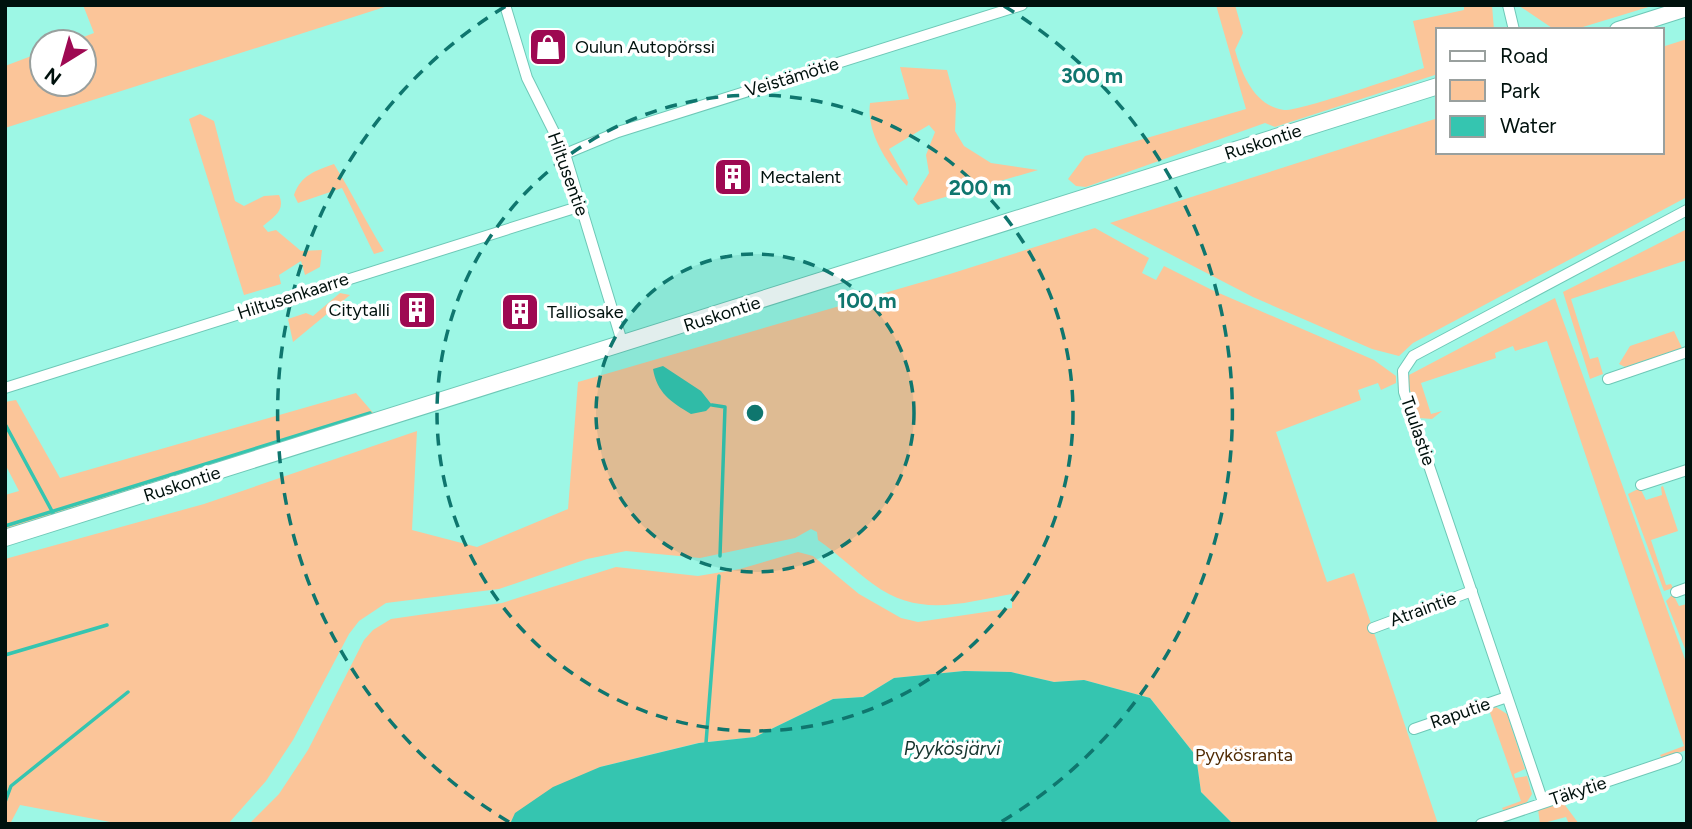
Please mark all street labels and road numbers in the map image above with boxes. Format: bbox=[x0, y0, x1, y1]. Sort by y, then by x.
street label: Veistämötie bbox=[743, 52, 842, 102]
street label: Ruskontie bbox=[1222, 119, 1304, 165]
street label: Hiltusentie bbox=[543, 129, 593, 219]
street label: Hiltusenkaarre bbox=[235, 268, 352, 324]
street label: Ruskontie bbox=[681, 291, 763, 337]
street label: Tuulastie bbox=[1396, 394, 1440, 469]
street label: Ruskontie bbox=[141, 461, 223, 507]
street label: Atraintie bbox=[1387, 587, 1459, 631]
street label: Raputie bbox=[1427, 692, 1493, 733]
street label: Täkytie bbox=[1547, 772, 1609, 810]

